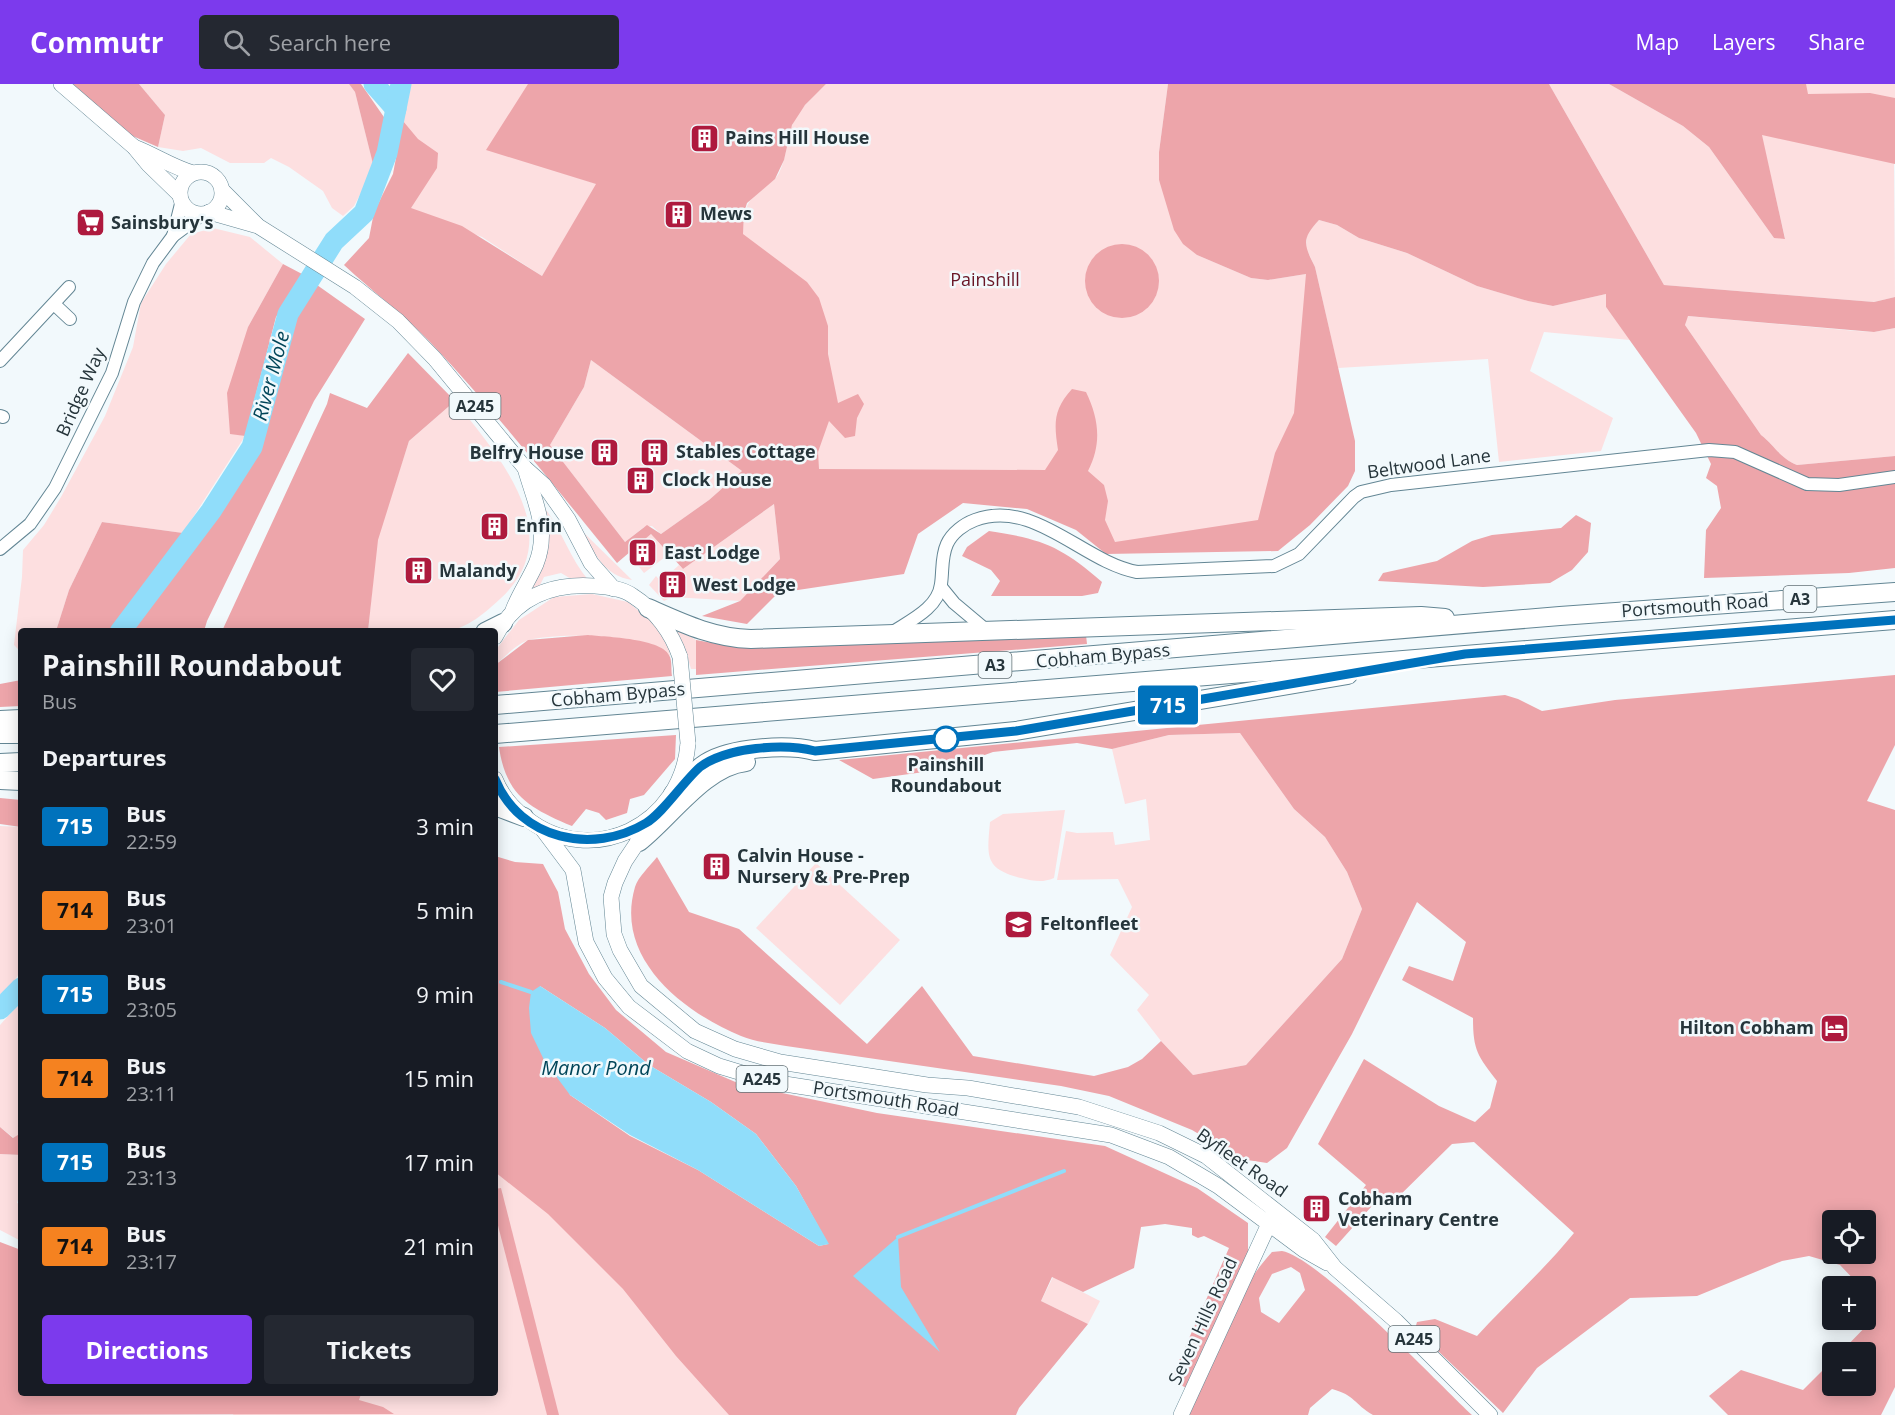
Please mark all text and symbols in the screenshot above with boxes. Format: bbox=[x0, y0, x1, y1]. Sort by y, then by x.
search box bbox=[199, 15, 619, 69]
text: Commutr bbox=[30, 23, 163, 61]
icon: search bbox=[220, 26, 253, 59]
text: Search here bbox=[268, 27, 391, 57]
text: Map bbox=[1636, 28, 1679, 56]
text: Layers bbox=[1712, 28, 1776, 56]
text: Share bbox=[1809, 28, 1865, 56]
building icon: Pains Hill House bbox=[688, 122, 720, 154]
place label: Pains Hill House bbox=[725, 125, 869, 149]
building icon: Mews bbox=[663, 198, 695, 230]
place label: Mews bbox=[700, 201, 752, 225]
supermarket icon: Sainsbury's bbox=[74, 207, 106, 239]
place label: Sainsbury's bbox=[111, 210, 213, 234]
park label: Painshill bbox=[950, 267, 1020, 291]
water label: River Mole bbox=[246, 328, 295, 424]
street label: Bridge Way bbox=[50, 343, 111, 440]
road number: A245 bbox=[450, 393, 500, 419]
building icon: Stables Cottage bbox=[639, 436, 671, 468]
building icon: Belfry House bbox=[589, 437, 621, 469]
place label: Stables Cottage bbox=[676, 439, 816, 463]
place label: Belfry House bbox=[469, 440, 584, 464]
street label: Beltwood Lane bbox=[1366, 442, 1492, 484]
building icon: Clock House bbox=[625, 464, 657, 496]
place label: Clock House bbox=[662, 467, 772, 491]
building icon: Enfin bbox=[479, 510, 511, 542]
place label: Enfin bbox=[516, 513, 562, 537]
building icon: East Lodge bbox=[627, 537, 659, 569]
place label: East Lodge bbox=[664, 540, 760, 564]
building icon: Malandy bbox=[402, 555, 434, 587]
place label: Malandy bbox=[439, 558, 517, 582]
building icon: West Lodge bbox=[656, 569, 688, 601]
place label: West Lodge bbox=[693, 572, 796, 596]
road number: A3 bbox=[1784, 586, 1816, 612]
street label: Portsmouth Road bbox=[1620, 588, 1769, 622]
street label: Cobham Bypass bbox=[1035, 637, 1171, 673]
text: Painshill Roundabout bbox=[42, 646, 342, 684]
button: heart bbox=[411, 648, 474, 711]
road number: A3 bbox=[978, 652, 1012, 678]
street label: Cobham Bypass bbox=[550, 676, 686, 712]
line badge: 715 bbox=[1134, 686, 1202, 724]
text: Bus bbox=[42, 688, 77, 715]
text: 715 bbox=[1150, 691, 1186, 719]
marker: Painshill Roundabout bbox=[933, 726, 959, 752]
text: Departures bbox=[42, 742, 166, 772]
place label: Painshill Roundabout bbox=[890, 752, 1002, 797]
text: Bus bbox=[126, 798, 166, 828]
text: 3 min bbox=[416, 811, 474, 841]
text: 715 bbox=[57, 812, 93, 840]
text: 22:59 bbox=[126, 828, 177, 855]
place label: Calvin House - Nursery & Pre-Prep bbox=[737, 843, 910, 888]
building icon: Calvin House - Nursery & Pre-Prep bbox=[700, 850, 732, 882]
text: Bus bbox=[126, 882, 166, 912]
text: 5 min bbox=[416, 895, 474, 925]
text: 714 bbox=[57, 896, 93, 924]
school or university icon: Feltonfleet bbox=[1003, 908, 1035, 940]
place label: Feltonfleet bbox=[1040, 911, 1139, 935]
text: 23:01 bbox=[126, 912, 177, 939]
text: Bus bbox=[126, 966, 166, 996]
text: 9 min bbox=[416, 979, 474, 1009]
text: 715 bbox=[57, 980, 93, 1008]
text: 23:05 bbox=[126, 996, 177, 1023]
hotel icon: Hilton Cobham bbox=[1819, 1012, 1851, 1044]
place label: Hilton Cobham bbox=[1679, 1015, 1814, 1039]
text: Bus bbox=[126, 1050, 166, 1080]
water label: Manor Pond bbox=[541, 1054, 651, 1081]
text: 15 min bbox=[404, 1063, 474, 1093]
text: 714 bbox=[57, 1064, 93, 1092]
road number: A245 bbox=[736, 1066, 788, 1092]
street label: Portsmouth Road bbox=[811, 1075, 961, 1121]
text: 23:11 bbox=[126, 1080, 177, 1107]
street label: Byfleet Road bbox=[1192, 1122, 1293, 1202]
text: Bus bbox=[126, 1134, 166, 1164]
text: 17 min bbox=[404, 1147, 474, 1177]
text: 715 bbox=[57, 1148, 93, 1176]
text: 23:13 bbox=[126, 1164, 177, 1191]
place label: Cobham Veterinary Centre bbox=[1338, 1186, 1499, 1231]
building icon: Cobham Veterinary Centre bbox=[1301, 1193, 1333, 1225]
map controls bbox=[1822, 1210, 1876, 1396]
button: locate bbox=[1822, 1210, 1876, 1264]
text: Bus bbox=[126, 1218, 166, 1248]
text: 21 min bbox=[404, 1231, 474, 1261]
text: 714 bbox=[57, 1232, 93, 1260]
text: 23:17 bbox=[126, 1248, 177, 1275]
street label: Seven Hills Road bbox=[1162, 1253, 1242, 1388]
button: + bbox=[1822, 1276, 1876, 1330]
button: Directions bbox=[42, 1315, 252, 1384]
button: Tickets bbox=[264, 1315, 474, 1384]
road number: A245 bbox=[1388, 1326, 1440, 1352]
button: − bbox=[1822, 1342, 1876, 1396]

